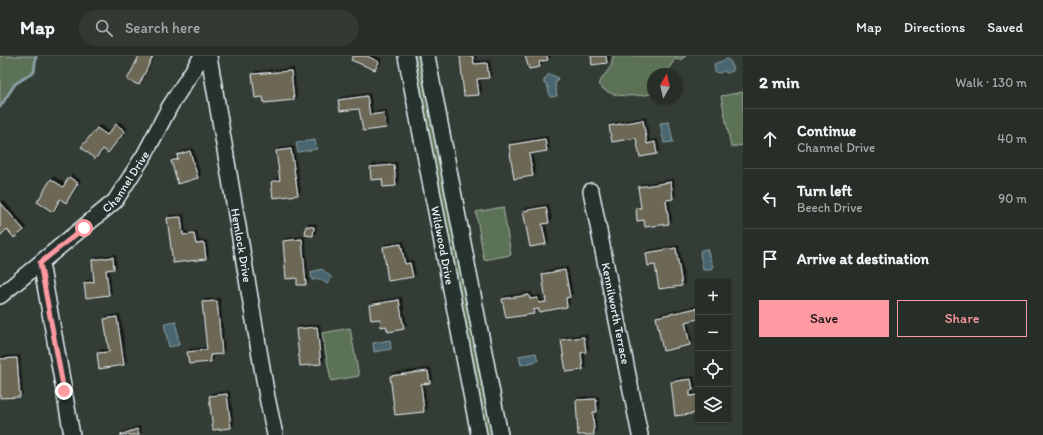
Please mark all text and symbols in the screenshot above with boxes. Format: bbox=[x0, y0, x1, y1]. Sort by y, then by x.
search box bbox=[79, 10, 359, 46]
text: Map bbox=[20, 16, 55, 39]
icon: search bbox=[93, 17, 115, 39]
text: Search here bbox=[125, 19, 200, 37]
text: Map bbox=[856, 19, 882, 36]
text: Directions bbox=[904, 19, 965, 36]
text: Saved bbox=[987, 19, 1023, 36]
north arrow bbox=[647, 68, 683, 104]
text: 2 min bbox=[759, 72, 799, 92]
text: Walk · 130 m bbox=[955, 75, 1027, 90]
text: Continue bbox=[797, 122, 856, 140]
icon: ahead bbox=[759, 128, 781, 150]
text: 40 m bbox=[997, 131, 1027, 146]
text: Channel Drive bbox=[797, 140, 875, 155]
street label: Channel Drive bbox=[99, 148, 152, 216]
text: Turn left bbox=[797, 182, 852, 200]
icon: left bbox=[759, 188, 781, 210]
text: 90 m bbox=[998, 191, 1027, 206]
text: Beech Drive bbox=[797, 200, 862, 215]
street label: Wildwood Drive bbox=[428, 205, 457, 286]
street label: Hemlock Drive bbox=[228, 207, 254, 284]
route start bbox=[75, 219, 93, 237]
icon: arrive bbox=[759, 248, 781, 270]
text: Arrive at destination bbox=[797, 250, 929, 268]
street label: Kennilworth Terrace bbox=[599, 261, 633, 366]
map controls bbox=[695, 279, 731, 423]
button: + bbox=[695, 279, 731, 315]
button: Save bbox=[759, 300, 889, 337]
button: Share bbox=[897, 300, 1027, 337]
button: − bbox=[695, 315, 731, 351]
button: locate bbox=[695, 351, 731, 387]
route end bbox=[55, 382, 73, 400]
button: layers bbox=[695, 387, 731, 423]

